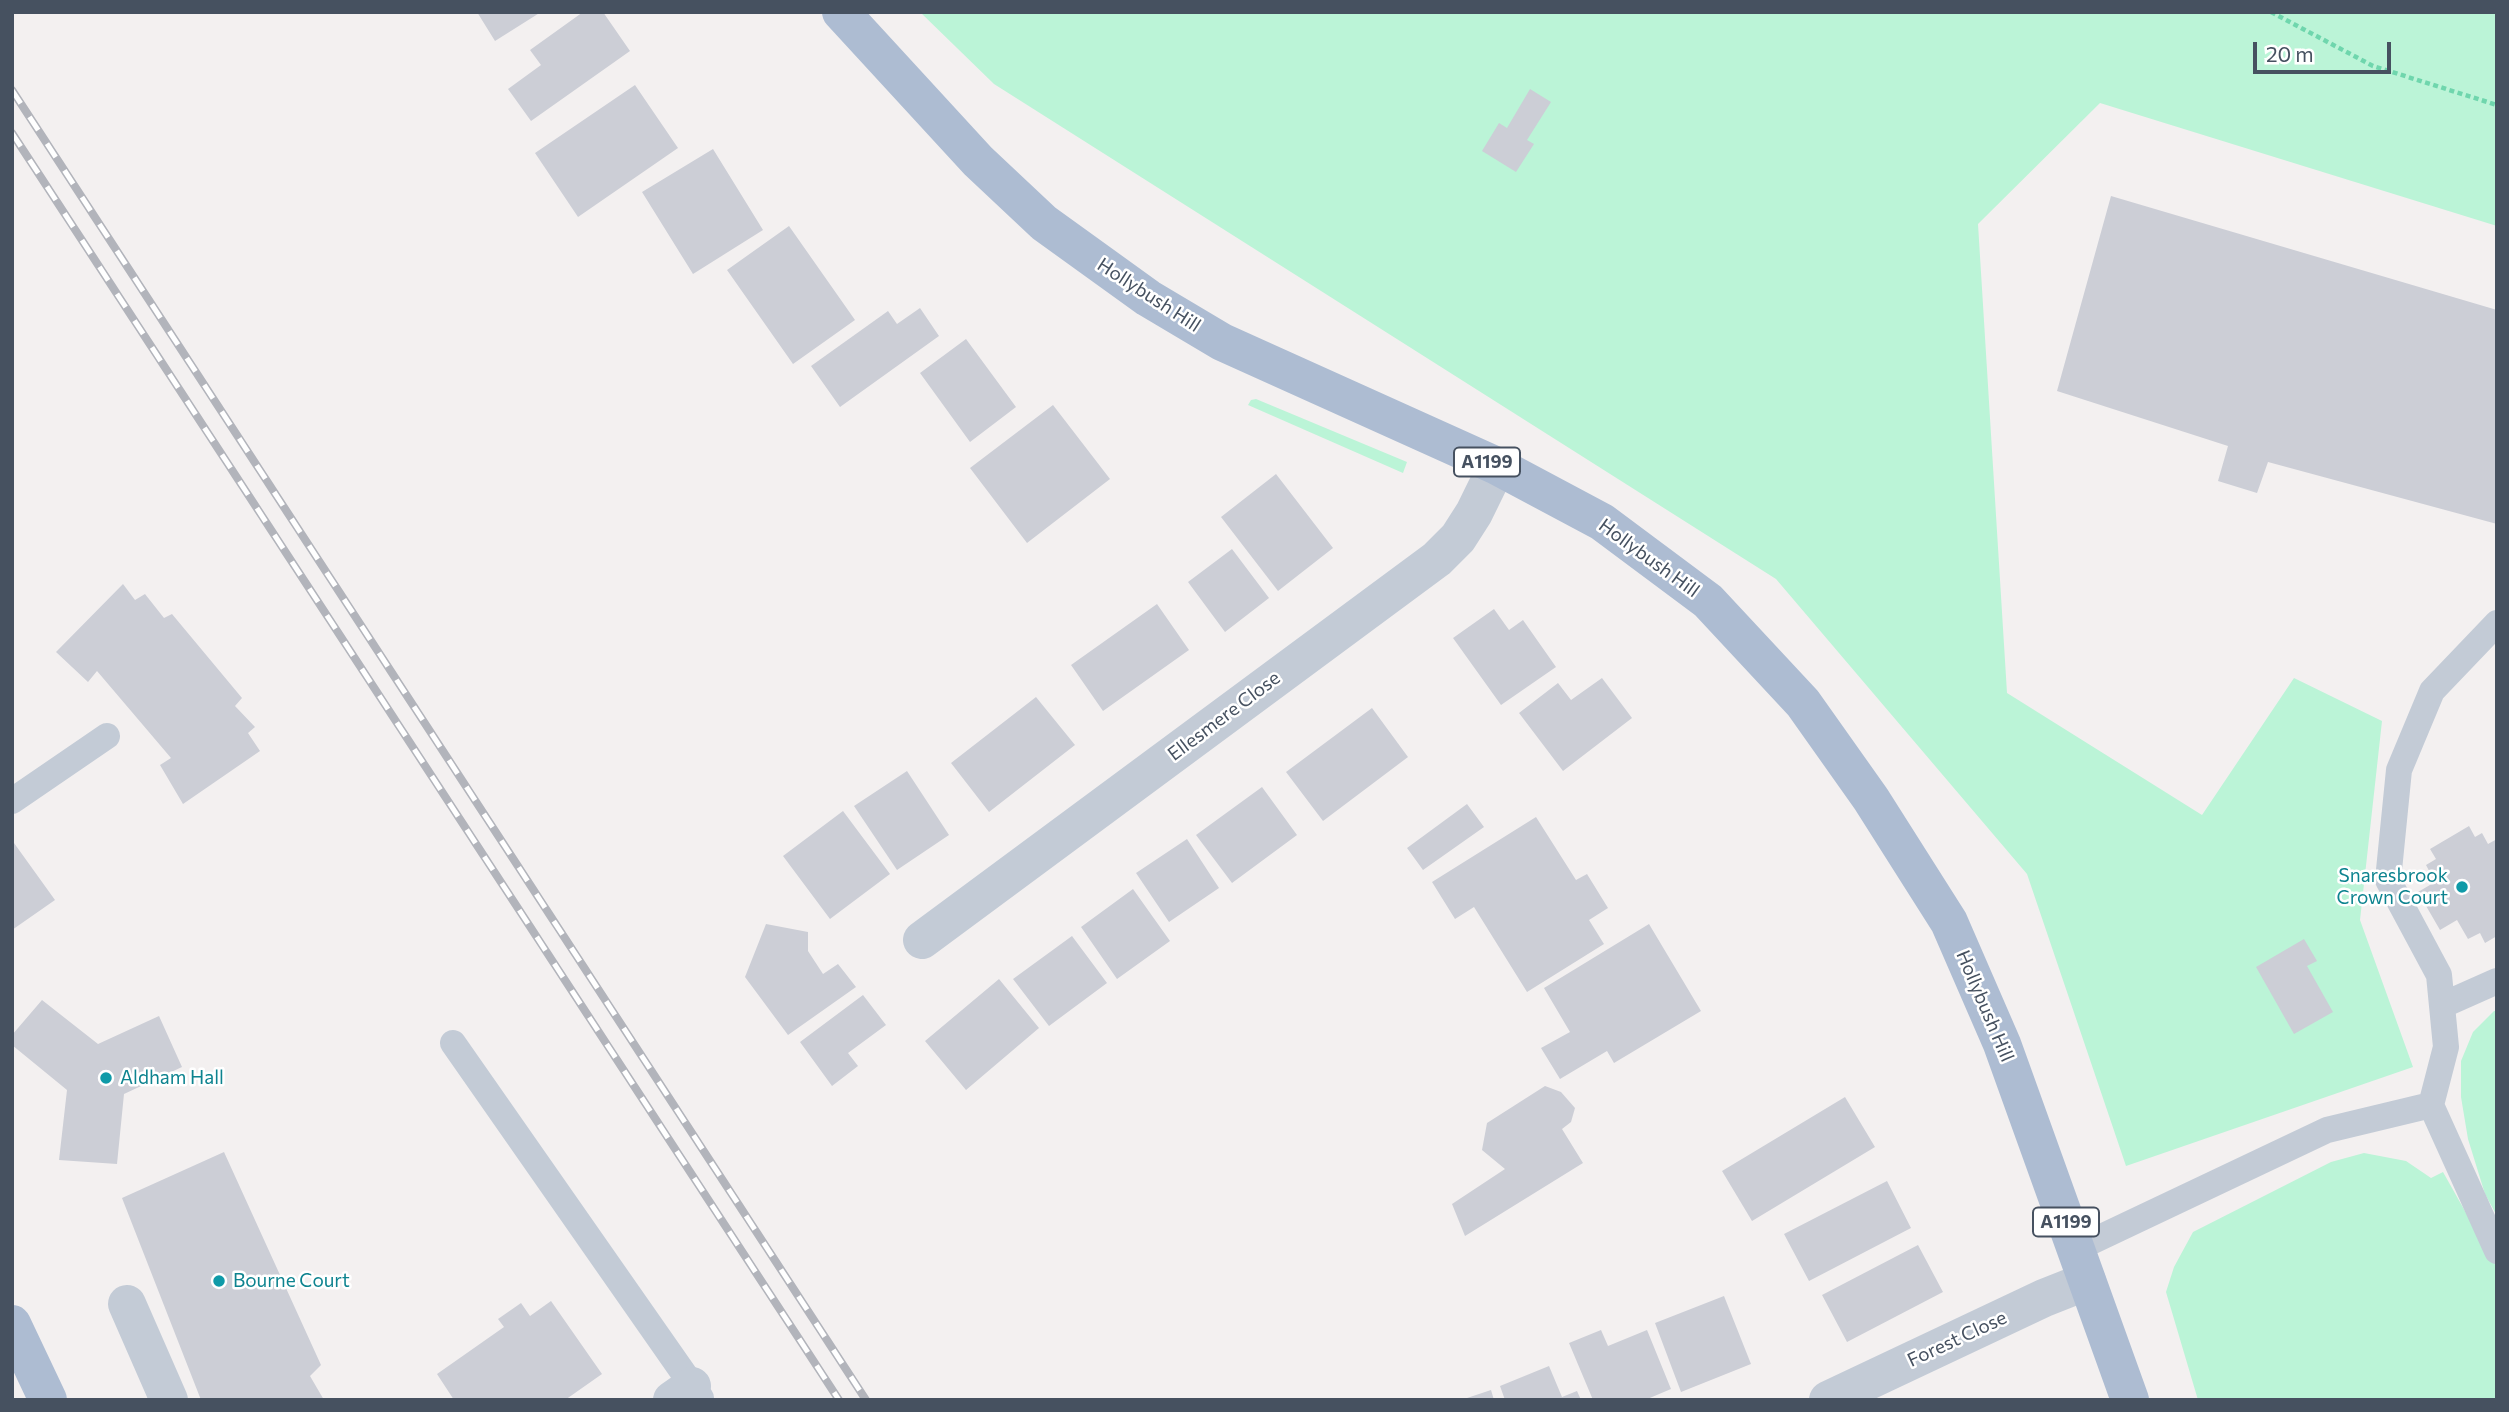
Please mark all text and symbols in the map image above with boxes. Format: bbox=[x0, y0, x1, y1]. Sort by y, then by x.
scale bar bbox=[2257, 28, 2395, 72]
text: 20 m bbox=[2266, 41, 2314, 66]
street label: Hollybush Hill bbox=[1093, 253, 1205, 337]
road number: A1199 bbox=[1454, 448, 1520, 476]
street label: Hollybush Hill bbox=[1594, 514, 1704, 602]
street label: Ellesmere Close bbox=[1163, 666, 1285, 766]
place label: Snaresbrook Crown Court bbox=[2337, 865, 2448, 909]
marker: Snaresbrook Crown Court bbox=[2454, 879, 2470, 895]
street label: Hollybush Hill bbox=[1951, 947, 2019, 1065]
place label: Aldham Hall bbox=[120, 1067, 224, 1089]
marker: Aldham Hall bbox=[98, 1070, 114, 1086]
road number: A1199 bbox=[2033, 1208, 2099, 1237]
place label: Bourne Court bbox=[233, 1270, 350, 1292]
marker: Bourne Court bbox=[211, 1273, 227, 1289]
street label: Forest Close bbox=[1904, 1306, 2010, 1372]

